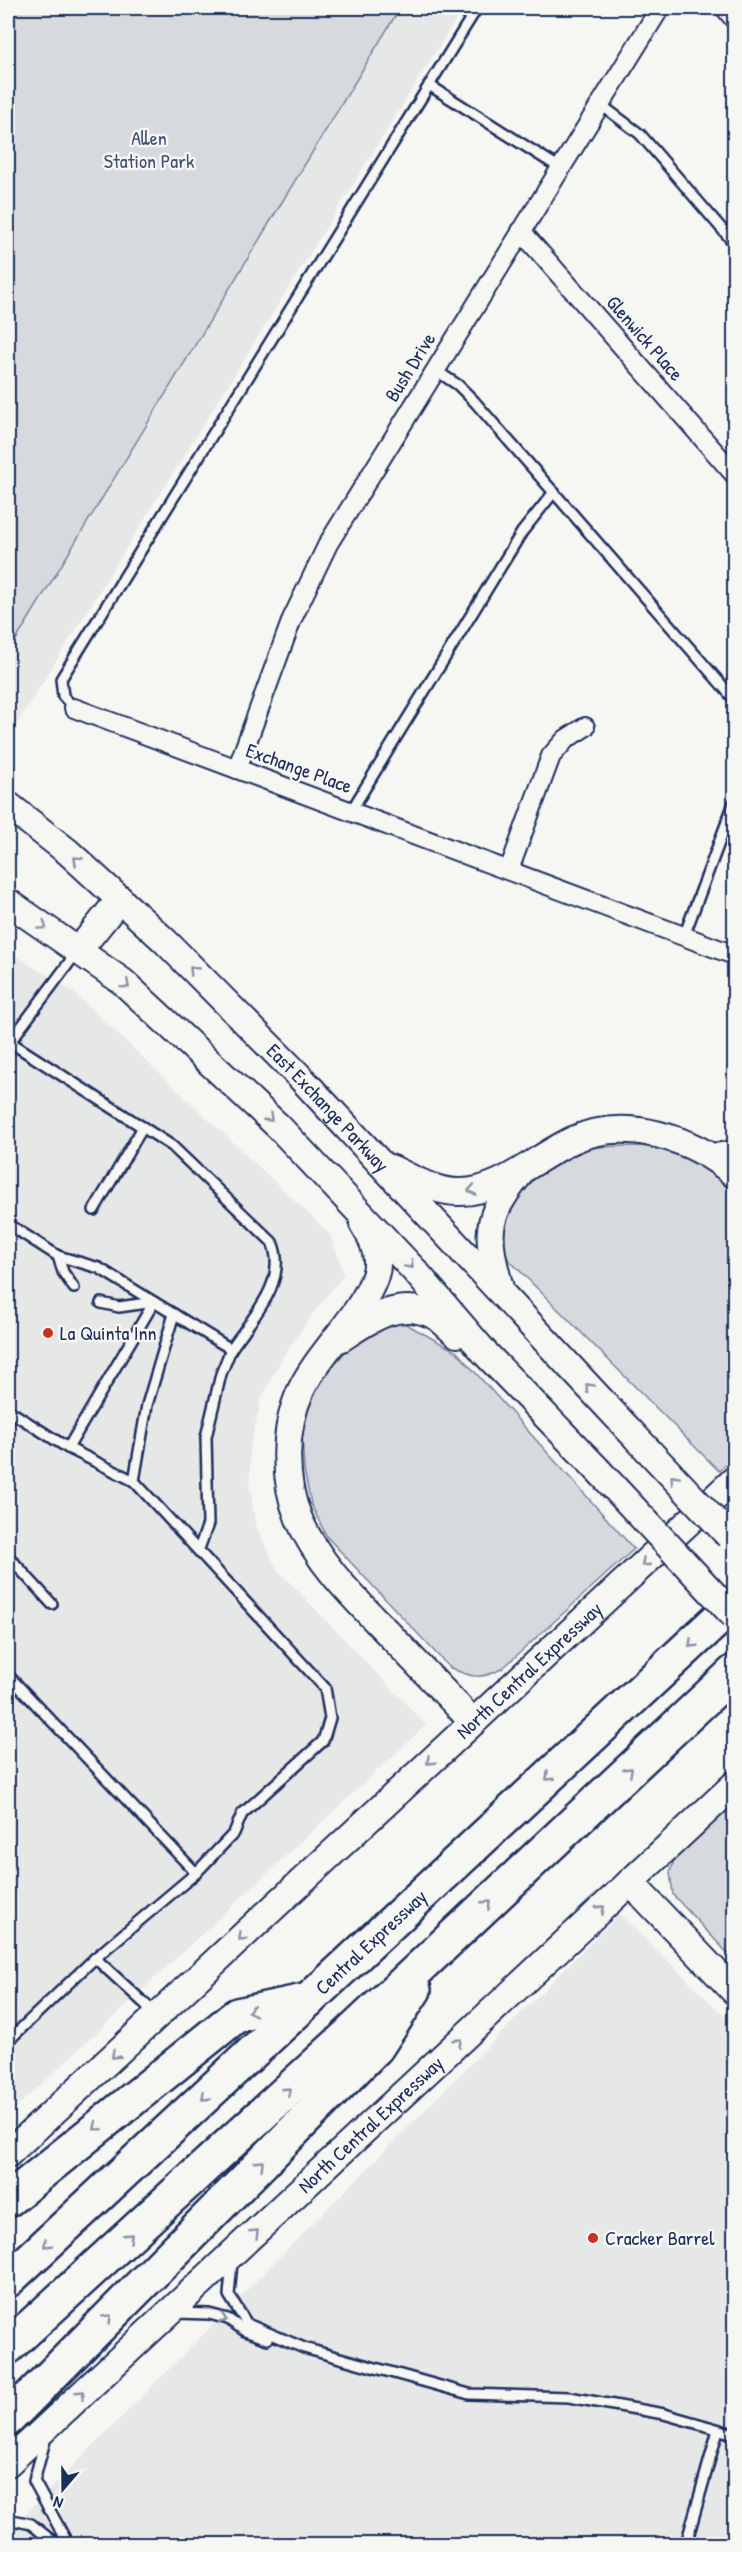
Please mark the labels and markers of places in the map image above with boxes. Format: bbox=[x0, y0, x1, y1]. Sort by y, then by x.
place label: La Quinta Inn bbox=[60, 1319, 157, 1346]
marker: La Quinta Inn bbox=[41, 1326, 55, 1340]
place label: Cracker Barrel bbox=[605, 2224, 715, 2251]
marker: Cracker Barrel bbox=[586, 2231, 600, 2245]

